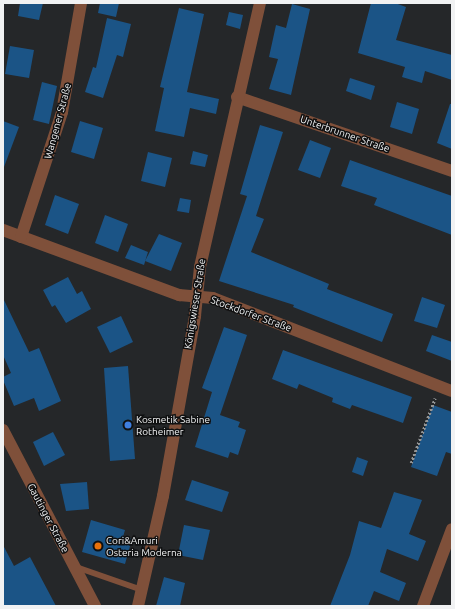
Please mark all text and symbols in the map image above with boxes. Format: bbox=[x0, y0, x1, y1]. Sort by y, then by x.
street label: Wangener Straße bbox=[42, 82, 74, 160]
street label: Unterbrunner Straße bbox=[299, 113, 391, 155]
street label: Königswieser Straße bbox=[182, 258, 208, 350]
street label: Stockdorfer Straße bbox=[209, 294, 293, 334]
place label: Kosmetik Sabine Rotheimer bbox=[136, 413, 210, 436]
marker: Kosmetik Sabine Rotheimer bbox=[123, 420, 133, 430]
street label: Gautinger Straße bbox=[25, 481, 71, 555]
place label: Cori&Amuri Osteria Moderna bbox=[106, 534, 182, 558]
marker: Cori&Amuri Osteria Moderna bbox=[93, 541, 103, 551]

